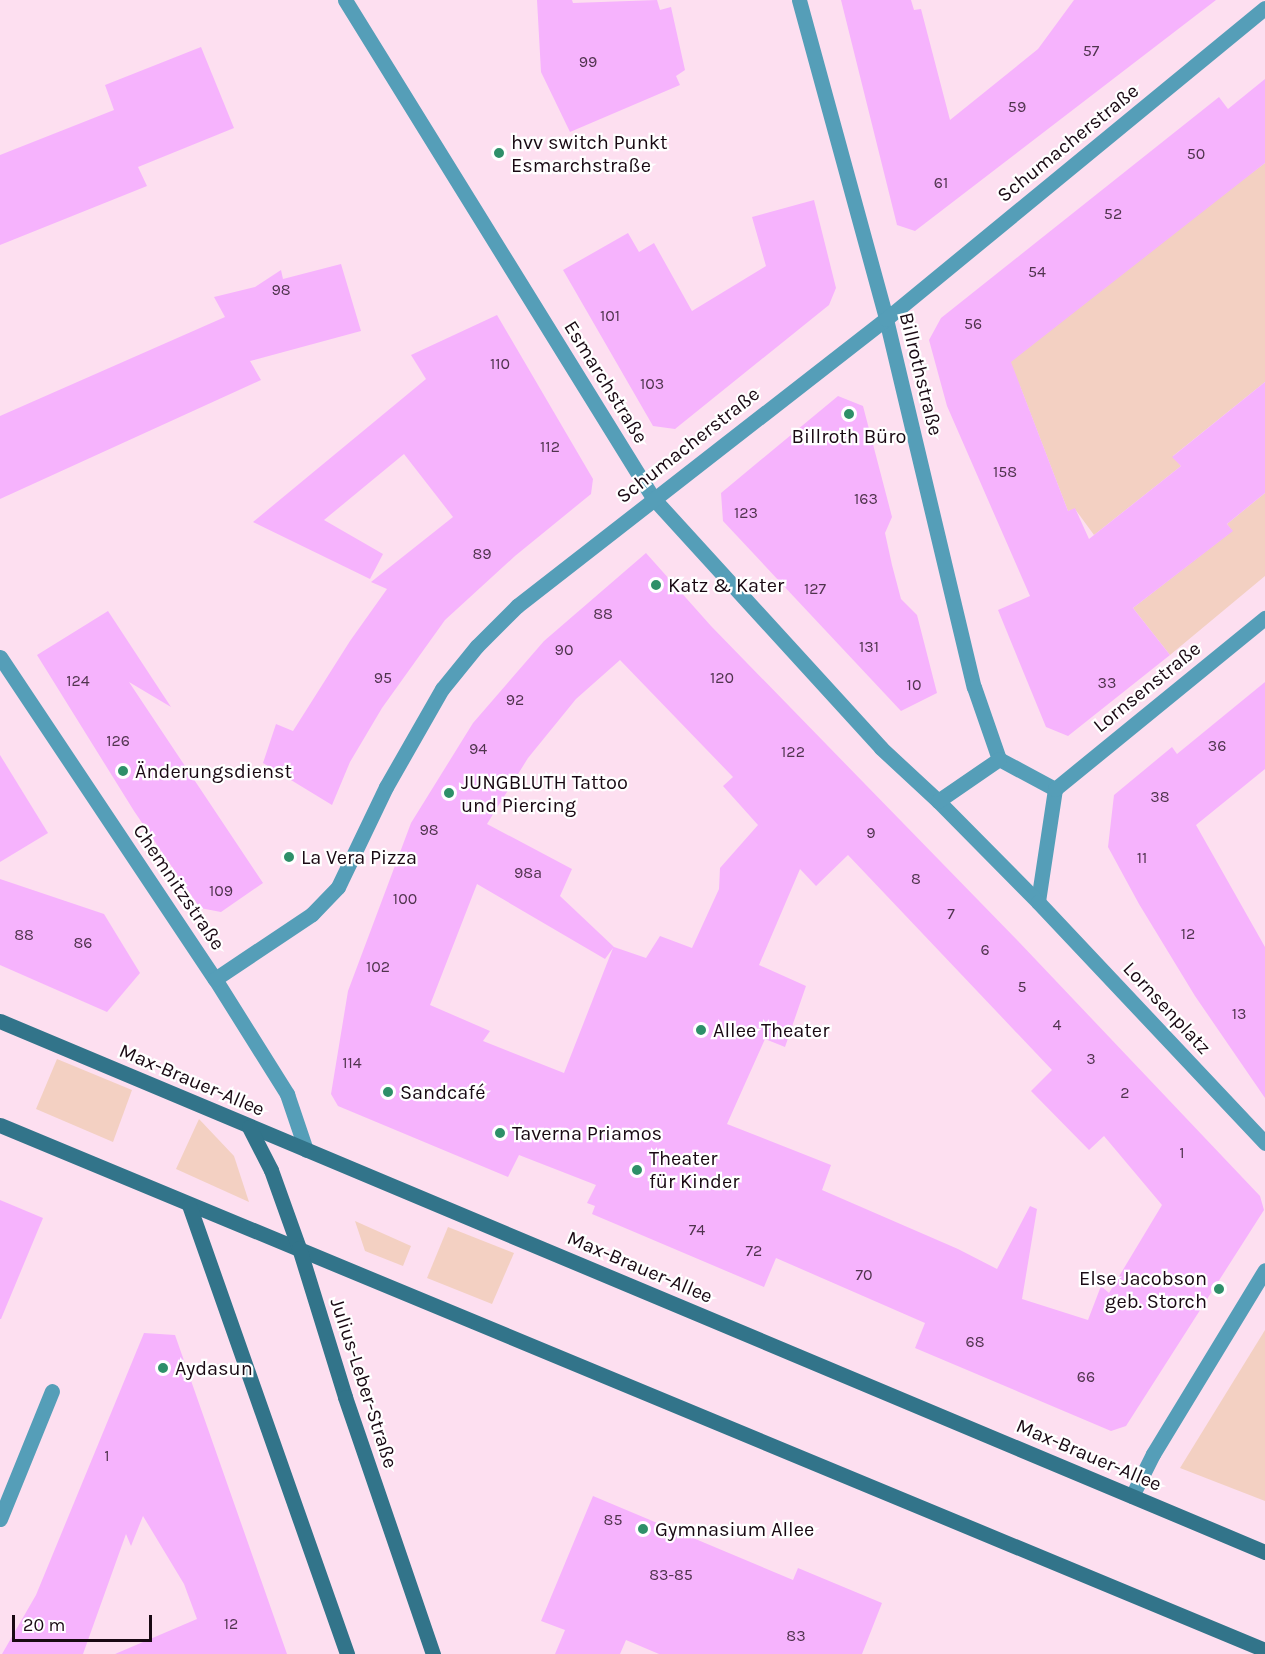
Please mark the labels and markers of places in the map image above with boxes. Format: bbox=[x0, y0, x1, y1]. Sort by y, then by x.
place label: hvv switch Punkt Esmarchstraße bbox=[511, 130, 668, 177]
marker: hvv switch Punkt Esmarchstraße bbox=[492, 146, 506, 160]
marker: Billroth Büro bbox=[842, 407, 856, 421]
place label: Billroth Büro bbox=[792, 424, 906, 448]
place label: Katz & Kater bbox=[668, 573, 784, 597]
marker: Katz & Kater bbox=[649, 578, 663, 592]
place label: Änderungsdienst bbox=[135, 759, 292, 783]
marker: Änderungsdienst bbox=[116, 764, 130, 778]
place label: JUNGBLUTH Tattoo und Piercing bbox=[461, 770, 628, 817]
marker: JUNGBLUTH Tattoo und Piercing bbox=[442, 786, 456, 800]
place label: La Vera Pizza bbox=[301, 845, 417, 869]
marker: La Vera Pizza bbox=[282, 850, 296, 864]
place label: Allee Theater bbox=[713, 1018, 829, 1042]
marker: Allee Theater bbox=[694, 1023, 708, 1037]
place label: Sandcafé bbox=[400, 1080, 485, 1104]
marker: Sandcafé bbox=[381, 1085, 395, 1099]
place label: Taverna Priamos bbox=[512, 1121, 662, 1145]
marker: Taverna Priamos bbox=[493, 1126, 507, 1140]
place label: Theater für Kinder bbox=[649, 1146, 739, 1193]
marker: Theater für Kinder bbox=[630, 1163, 644, 1177]
place label: Else Jacobson geb. Storch bbox=[1079, 1266, 1207, 1313]
marker: Else Jacobson geb. Storch bbox=[1212, 1282, 1226, 1296]
place label: Aydasun bbox=[175, 1356, 253, 1380]
marker: Aydasun bbox=[156, 1361, 170, 1375]
place label: Gymnasium Allee bbox=[655, 1517, 814, 1541]
marker: Gymnasium Allee bbox=[636, 1522, 650, 1536]

